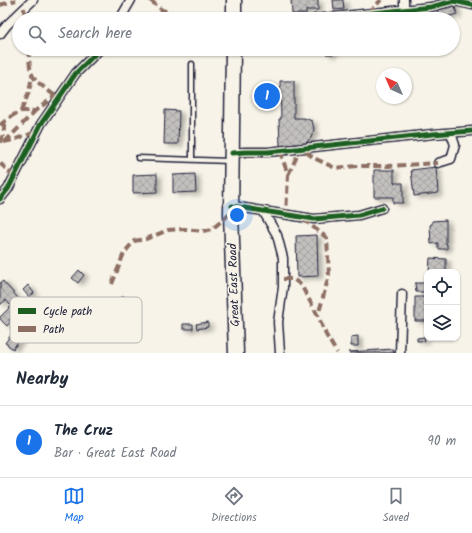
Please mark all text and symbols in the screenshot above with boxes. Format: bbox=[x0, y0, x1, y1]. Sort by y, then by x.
search box bbox=[12, 12, 460, 56]
text: Search here bbox=[58, 22, 132, 46]
icon: search bbox=[26, 23, 48, 45]
north arrow bbox=[376, 68, 412, 104]
pin: 1 bbox=[254, 81, 280, 111]
your location bbox=[227, 205, 247, 225]
street label: Great East Road bbox=[223, 242, 245, 327]
map controls bbox=[424, 269, 460, 341]
button: locate bbox=[424, 269, 460, 305]
legend bbox=[10, 297, 142, 343]
text: Cycle path bbox=[43, 303, 92, 321]
button: layers bbox=[424, 305, 460, 341]
text: Path bbox=[43, 321, 64, 339]
text: Nearby bbox=[16, 366, 68, 393]
text: The Cruz bbox=[54, 419, 113, 443]
text: 1 bbox=[27, 431, 31, 452]
text: 90 m bbox=[428, 431, 456, 452]
text: Bar · Great East Road bbox=[54, 443, 176, 464]
tab: Map bbox=[63, 485, 85, 527]
tab: Directions bbox=[211, 485, 257, 527]
tab: Saved bbox=[383, 485, 409, 527]

